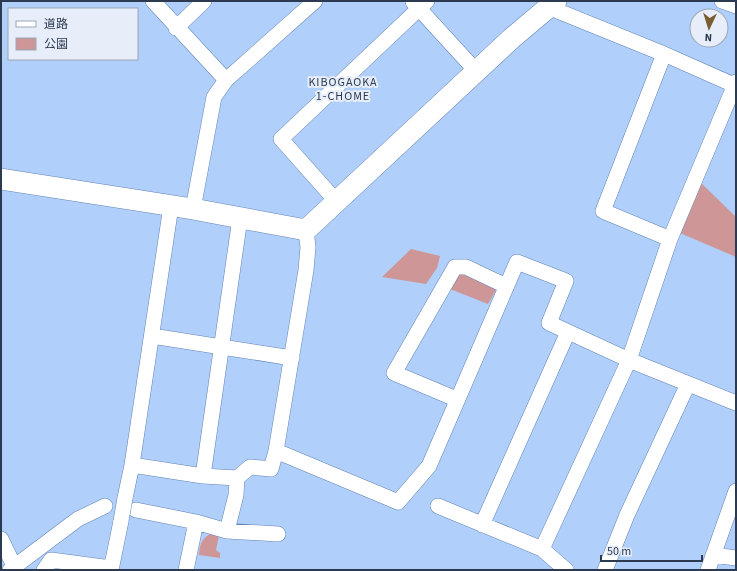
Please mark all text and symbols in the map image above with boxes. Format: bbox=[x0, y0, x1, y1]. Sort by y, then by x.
legend bbox=[8, 8, 138, 60]
north arrow bbox=[689, 8, 729, 48]
text: 道路 bbox=[44, 16, 68, 33]
text: N bbox=[704, 30, 713, 45]
text: 公園 bbox=[44, 36, 68, 53]
district label: KIBOGAOKA 1-CHOME bbox=[308, 74, 378, 105]
scale bar bbox=[601, 537, 702, 563]
text: 50 m bbox=[607, 543, 631, 560]

